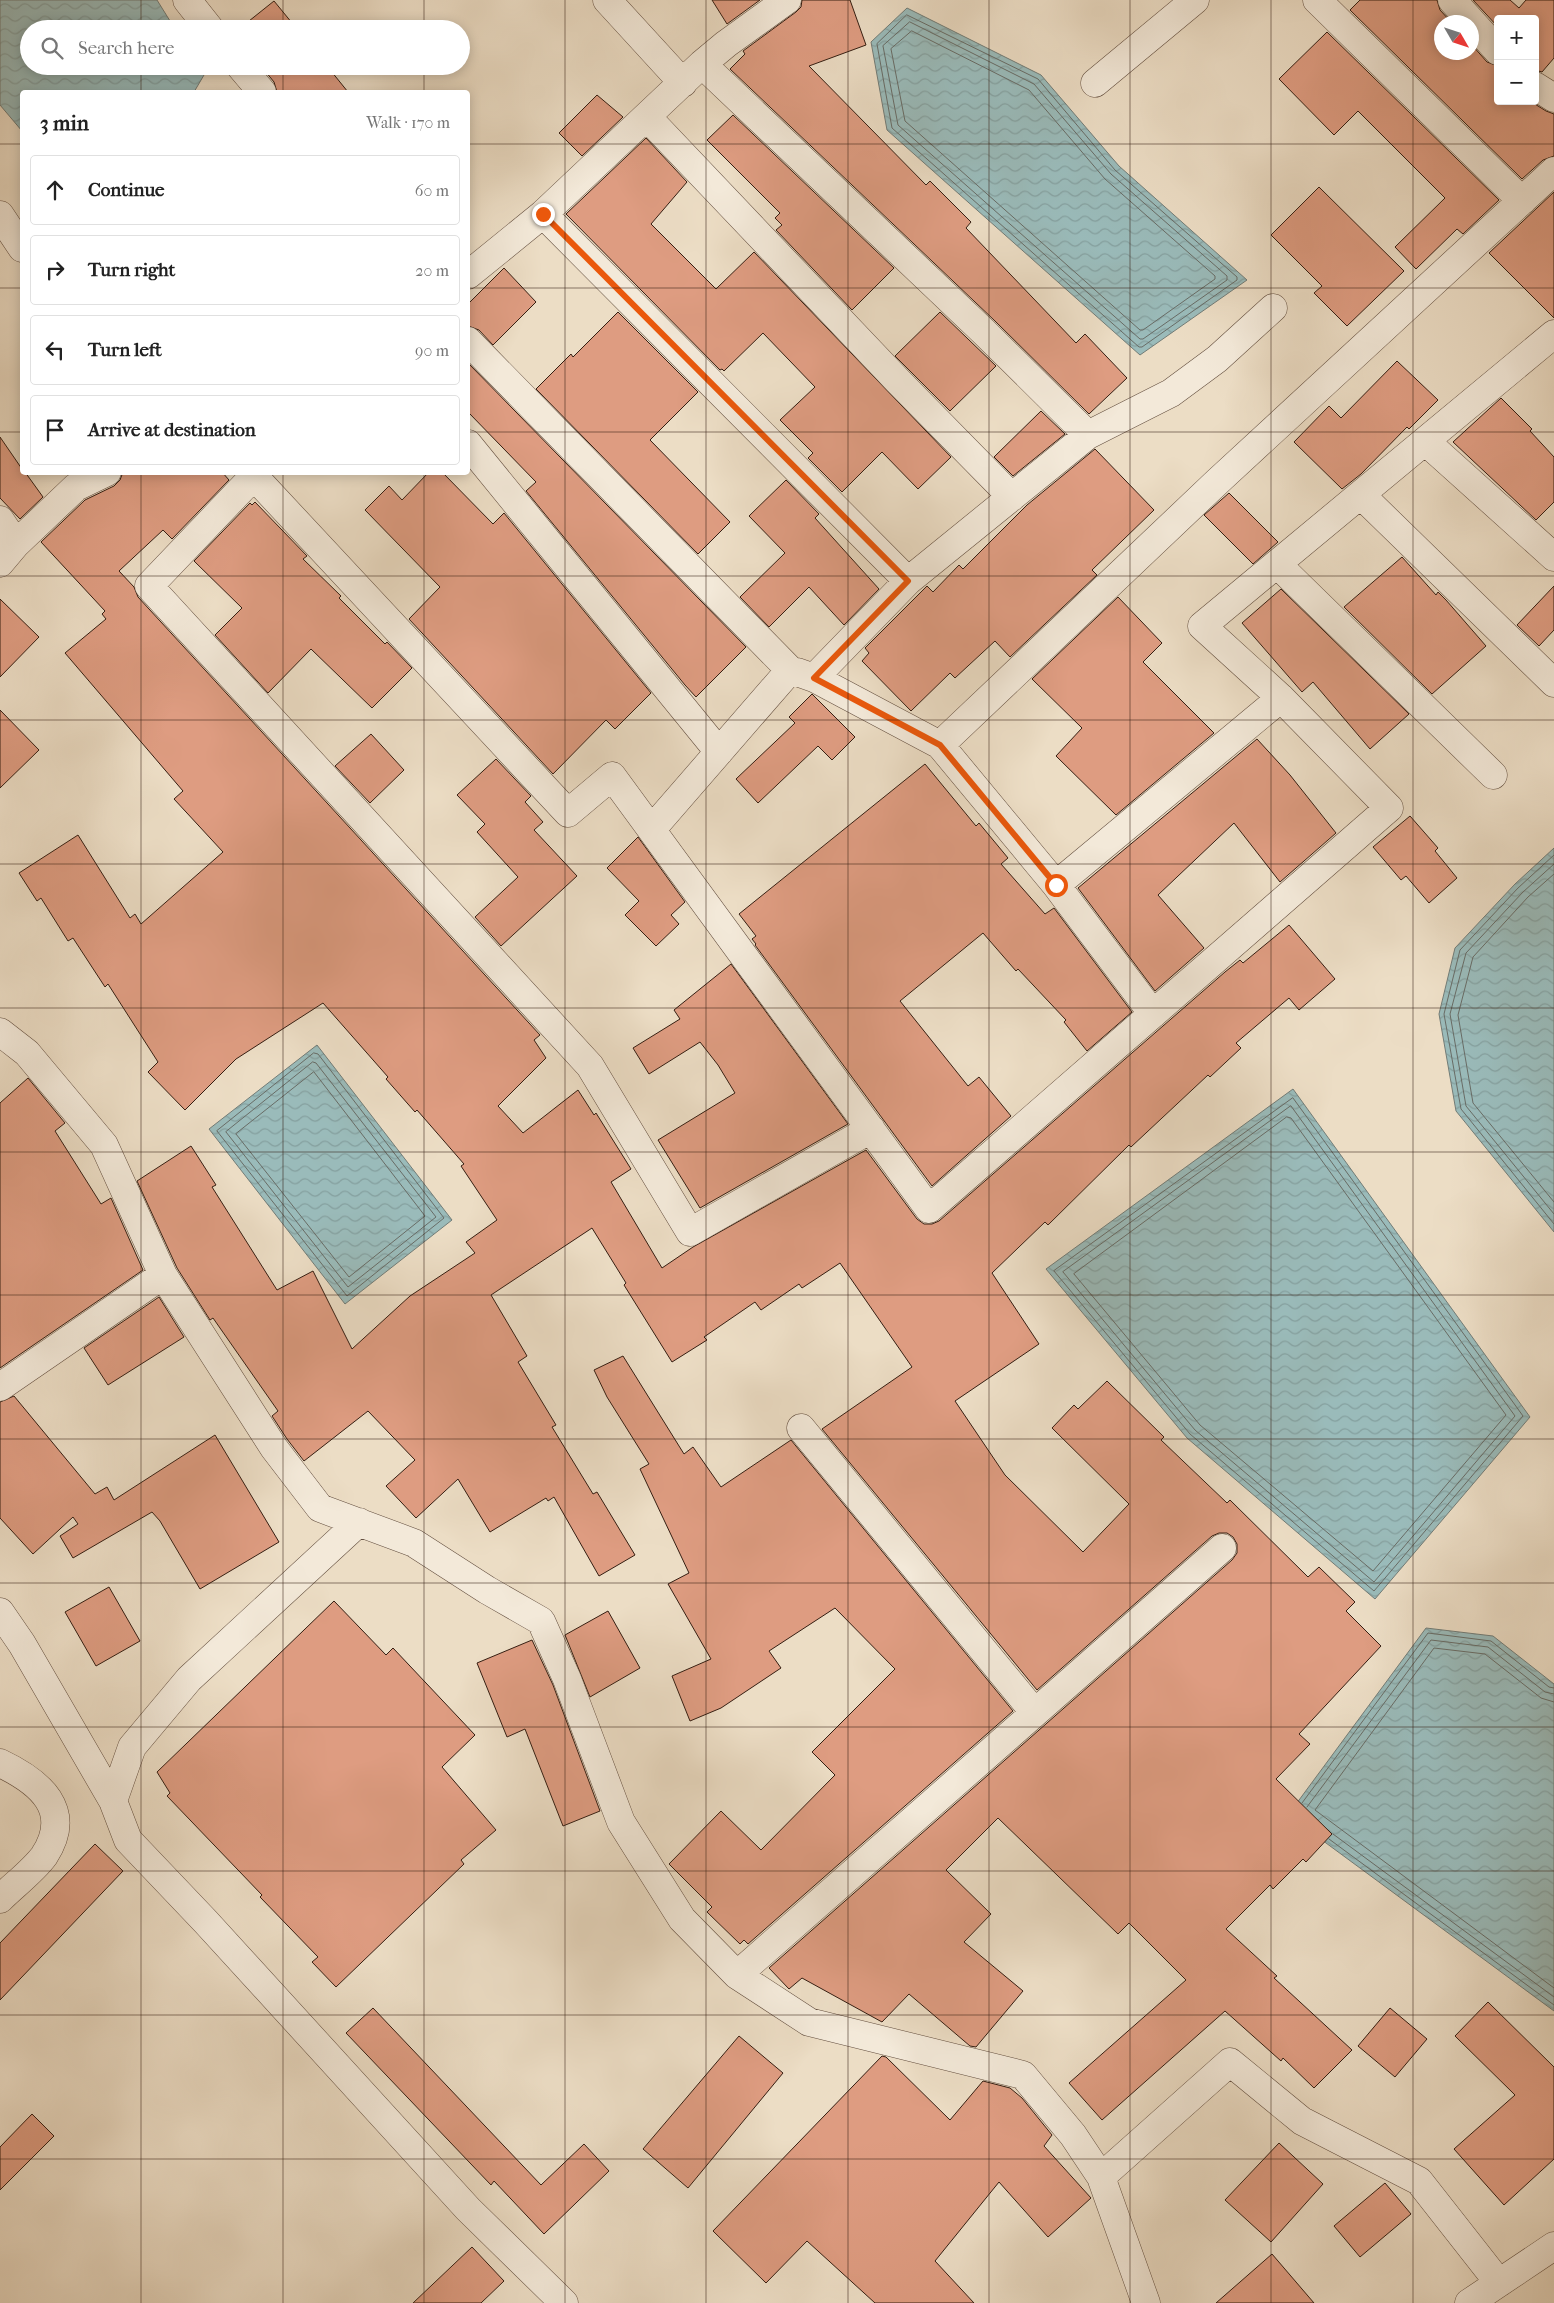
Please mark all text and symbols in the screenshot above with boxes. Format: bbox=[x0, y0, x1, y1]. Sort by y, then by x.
north arrow bbox=[1434, 15, 1479, 60]
map controls bbox=[1494, 15, 1539, 105]
button: + bbox=[1494, 15, 1539, 60]
search box bbox=[20, 20, 470, 75]
icon: search bbox=[38, 34, 66, 62]
text: Search here bbox=[78, 37, 174, 59]
button: − bbox=[1494, 60, 1539, 105]
text: 3 min bbox=[40, 111, 89, 135]
text: Walk · 170 m bbox=[366, 113, 450, 132]
icon: ahead bbox=[41, 176, 69, 204]
text: Continue bbox=[88, 179, 164, 201]
text: 60 m bbox=[415, 181, 449, 200]
route end bbox=[532, 203, 555, 226]
icon: right bbox=[41, 256, 69, 284]
text: Turn right bbox=[88, 259, 175, 281]
text: 20 m bbox=[415, 261, 449, 280]
icon: left bbox=[41, 336, 69, 364]
text: Turn left bbox=[88, 339, 162, 361]
text: 90 m bbox=[415, 341, 449, 360]
icon: arrive bbox=[41, 416, 69, 444]
text: Arrive at destination bbox=[88, 419, 256, 441]
route start bbox=[1045, 874, 1068, 897]

